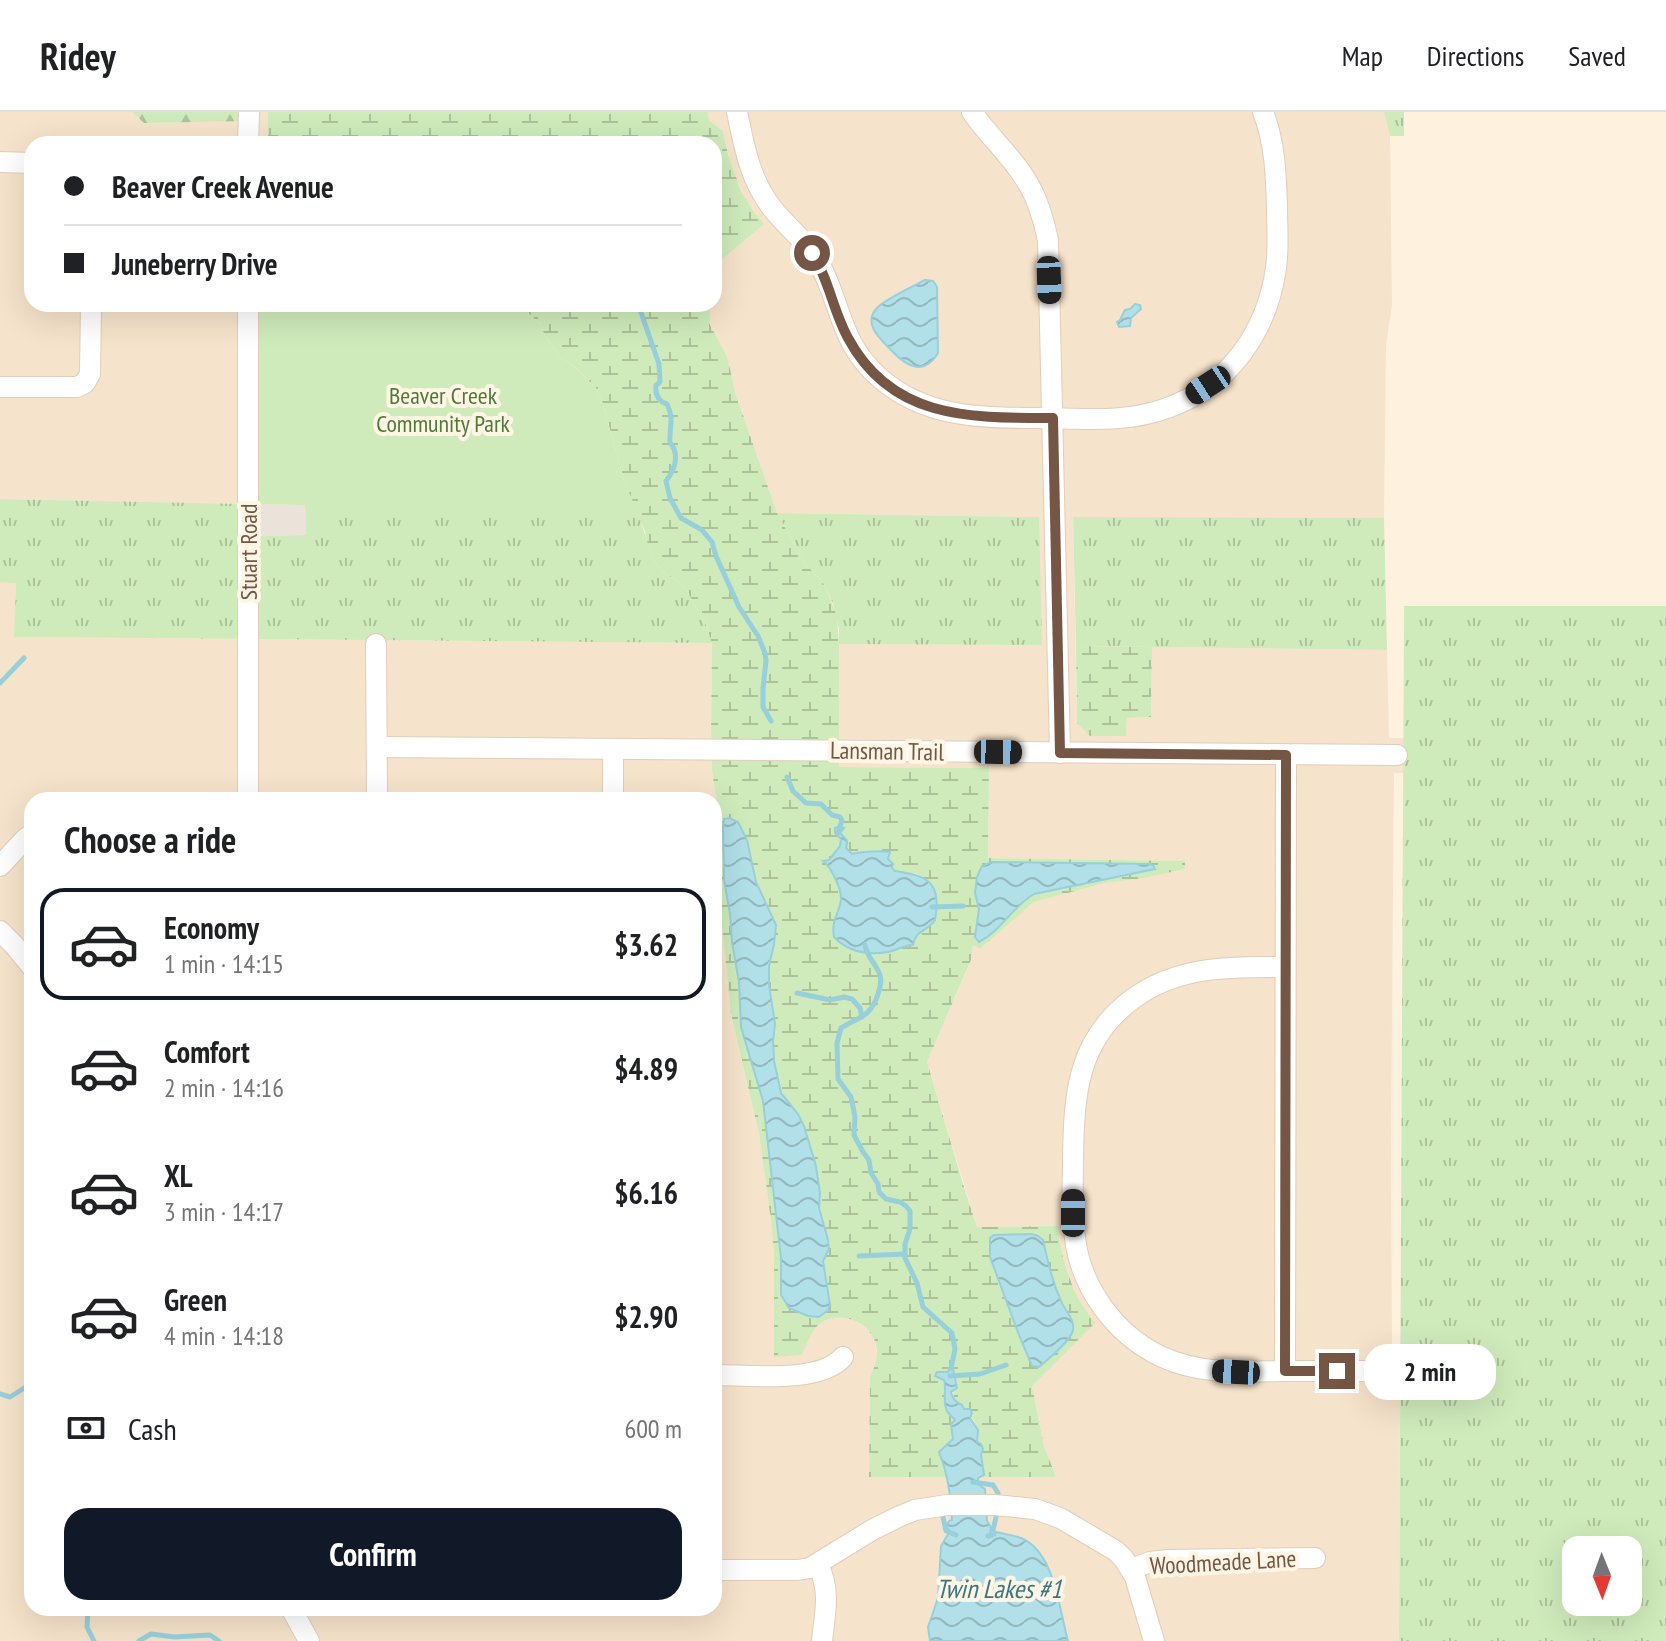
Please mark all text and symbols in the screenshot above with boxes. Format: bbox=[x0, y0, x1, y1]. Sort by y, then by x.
text: Ridey bbox=[40, 31, 116, 80]
text: Map bbox=[1342, 37, 1383, 74]
text: Directions bbox=[1427, 37, 1524, 74]
text: Saved bbox=[1568, 37, 1626, 74]
text: Beaver Creek Avenue bbox=[112, 167, 334, 206]
route start bbox=[794, 235, 830, 271]
text: Juneberry Drive bbox=[112, 244, 278, 283]
car bbox=[1036, 256, 1062, 304]
car bbox=[1181, 362, 1235, 408]
park label: Beaver Creek Community Park bbox=[376, 380, 510, 439]
street label: Stuart Road bbox=[233, 504, 264, 600]
street label: Lansman Trail bbox=[830, 735, 945, 767]
car bbox=[974, 740, 1022, 764]
text: Choose a ride bbox=[64, 816, 236, 863]
icon: car bbox=[68, 908, 140, 980]
text: Economy bbox=[164, 908, 259, 947]
text: $3.62 bbox=[614, 925, 678, 964]
text: 1 min · 14:15 bbox=[164, 947, 284, 980]
icon: car bbox=[68, 1032, 140, 1104]
text: Comfort bbox=[164, 1032, 250, 1071]
text: $4.89 bbox=[614, 1049, 678, 1088]
text: 2 min · 14:16 bbox=[164, 1071, 284, 1104]
icon: car bbox=[68, 1156, 140, 1228]
text: XL bbox=[164, 1156, 193, 1195]
text: $6.16 bbox=[614, 1173, 678, 1212]
car bbox=[1061, 1189, 1085, 1237]
text: 3 min · 14:17 bbox=[164, 1195, 284, 1228]
icon: car bbox=[68, 1280, 140, 1352]
text: Green bbox=[164, 1280, 227, 1319]
text: $2.90 bbox=[614, 1297, 678, 1336]
text: 4 min · 14:18 bbox=[164, 1319, 284, 1352]
callout: 2 min bbox=[1365, 1343, 1497, 1399]
route end bbox=[1319, 1353, 1355, 1389]
text: 2 min bbox=[1404, 1355, 1456, 1388]
car bbox=[1211, 1359, 1261, 1385]
icon: cash bbox=[64, 1406, 108, 1450]
text: Cash bbox=[128, 1409, 177, 1448]
text: 600 m bbox=[624, 1412, 682, 1445]
button: Confirm bbox=[64, 1508, 682, 1600]
north arrow bbox=[1562, 1536, 1642, 1616]
map controls bbox=[1562, 1536, 1642, 1616]
street label: Woodmeade Lane bbox=[1149, 1543, 1297, 1581]
water label: Twin Lakes #1 bbox=[936, 1572, 1062, 1605]

